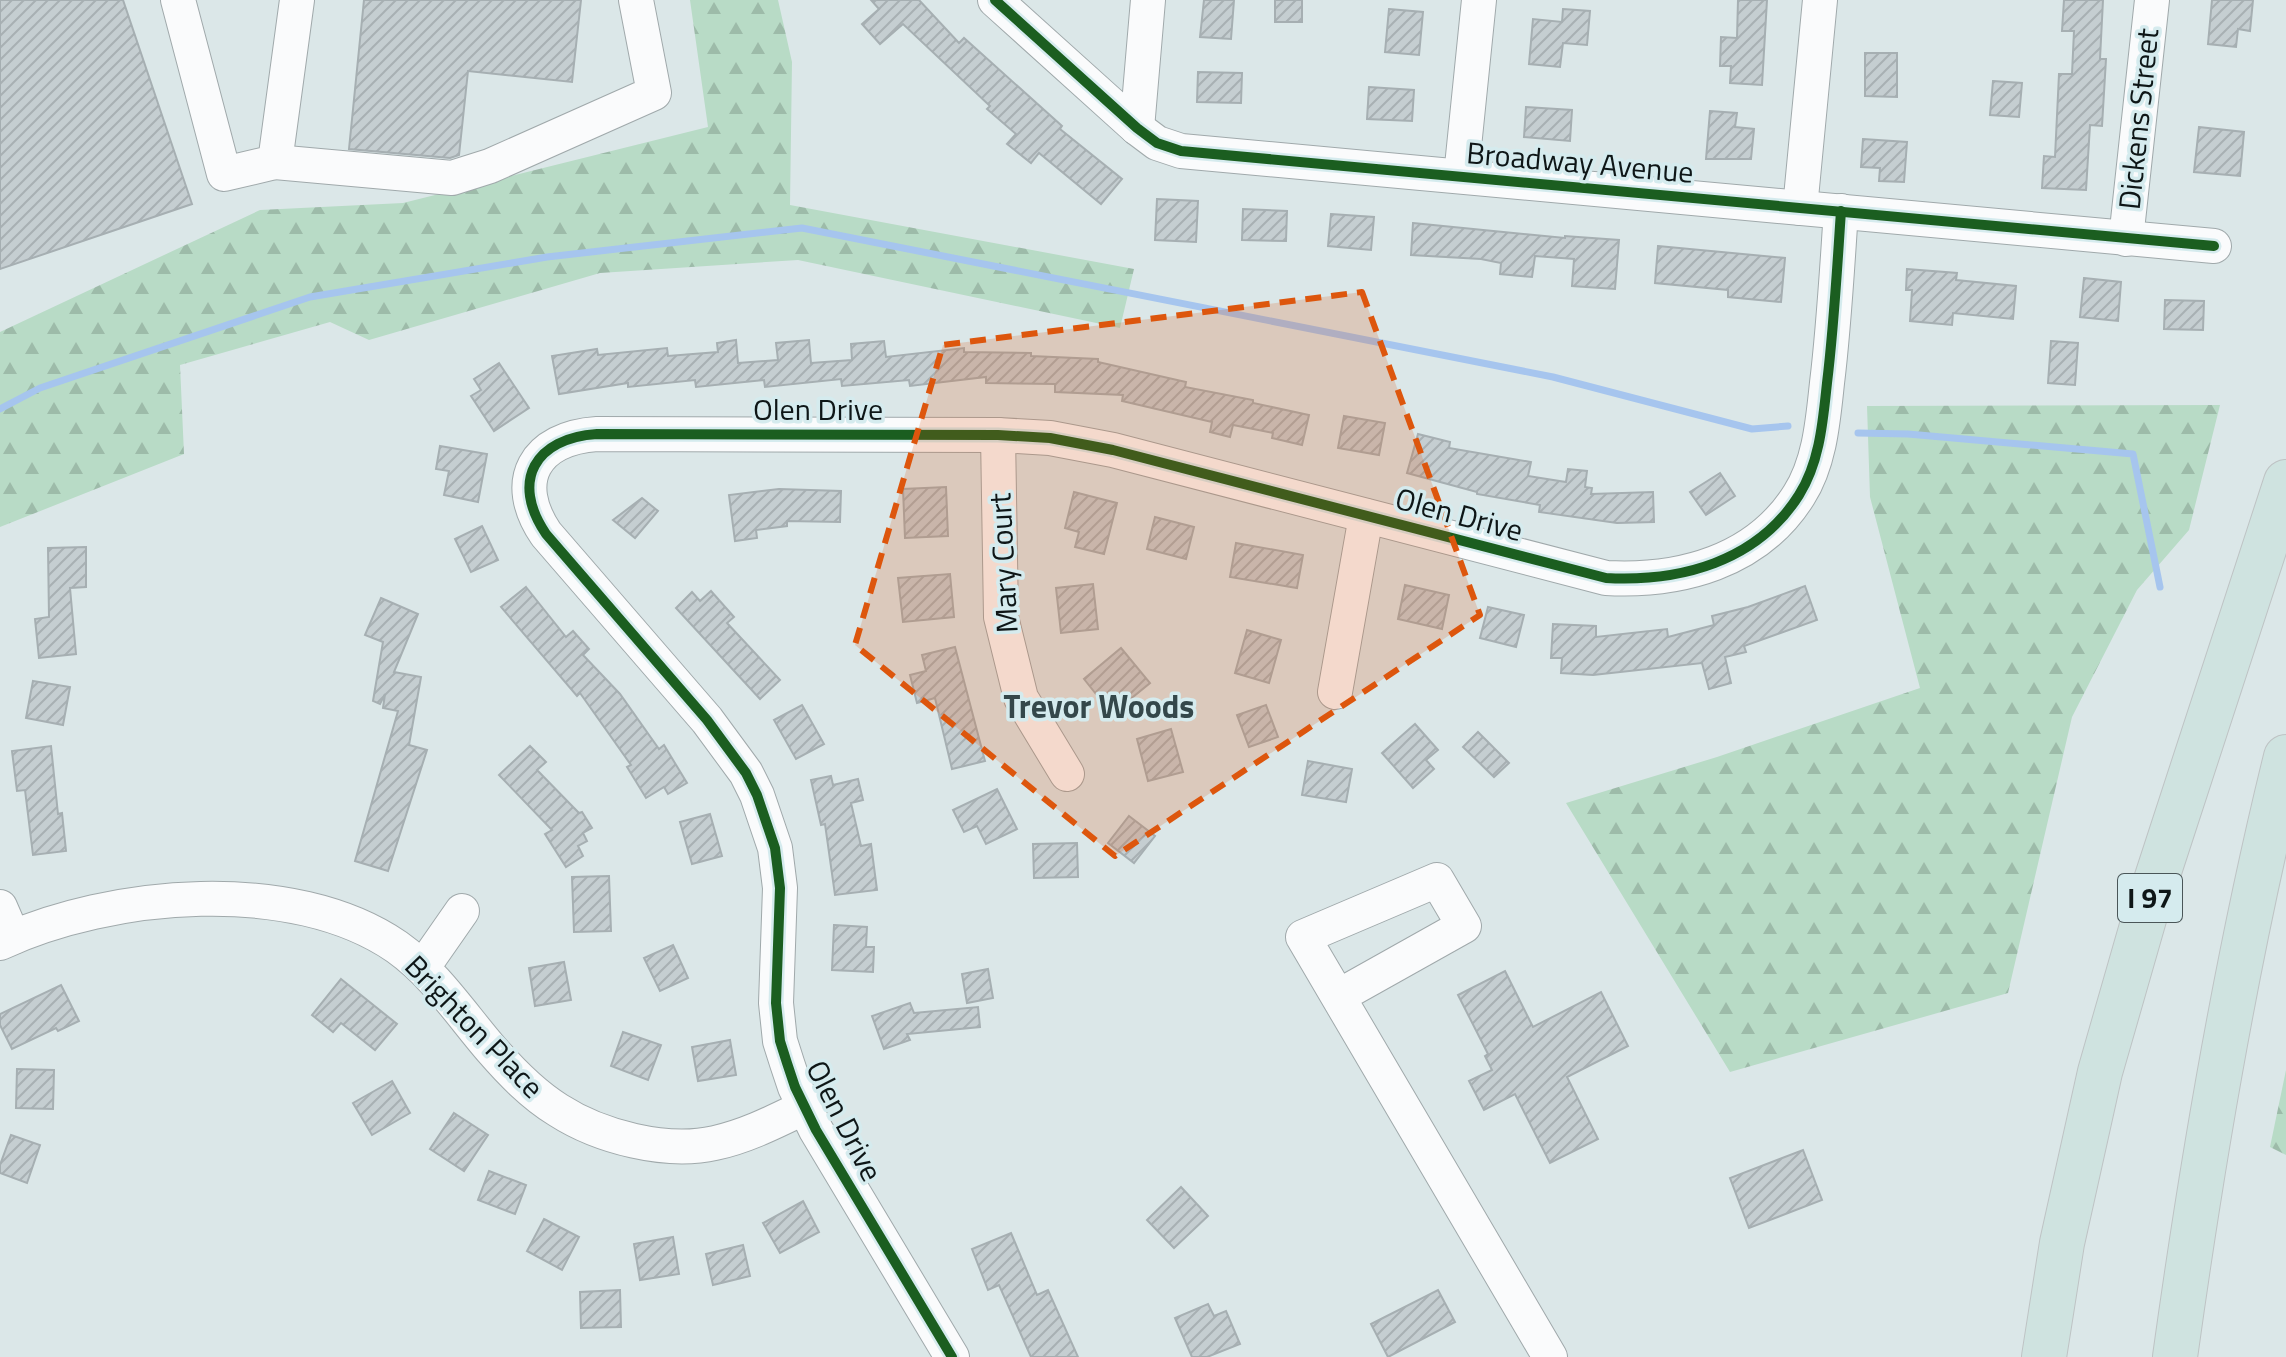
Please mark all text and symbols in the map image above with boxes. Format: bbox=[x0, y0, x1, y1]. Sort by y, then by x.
street label: Dickens Street bbox=[2106, 25, 2170, 212]
street label: Broadway Avenue bbox=[1465, 129, 1696, 195]
street label: Olen Drive bbox=[753, 386, 883, 432]
street label: Olen Drive bbox=[1390, 475, 1528, 553]
street label: Mary Court bbox=[976, 491, 1030, 634]
district label: Trevor Woods bbox=[1004, 682, 1194, 730]
road number: I 97 bbox=[2118, 874, 2182, 922]
street label: Brighton Place bbox=[394, 944, 555, 1108]
street label: Olen Drive bbox=[795, 1052, 895, 1189]

